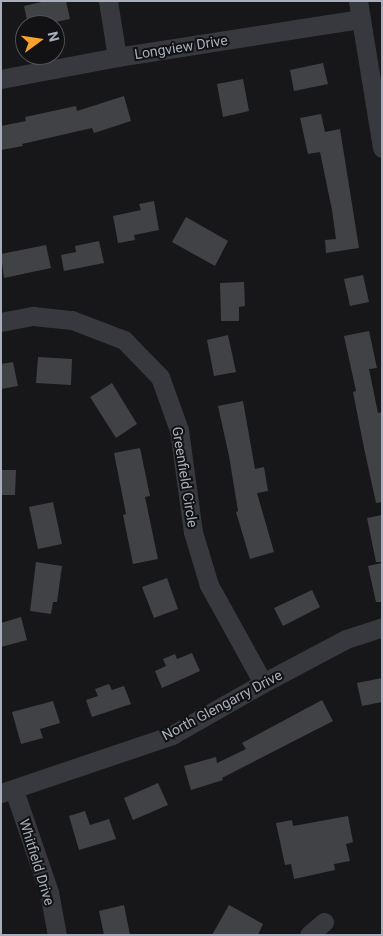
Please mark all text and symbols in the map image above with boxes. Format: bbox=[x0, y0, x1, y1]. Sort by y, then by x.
north arrow bbox=[15, 15, 65, 65]
text: N bbox=[45, 30, 63, 43]
street label: Longview Drive bbox=[133, 31, 229, 63]
street label: Greenfield Circle bbox=[169, 425, 201, 529]
street label: North Glengarry Drive bbox=[159, 666, 285, 744]
street label: Whitfield Drive bbox=[16, 817, 58, 907]

